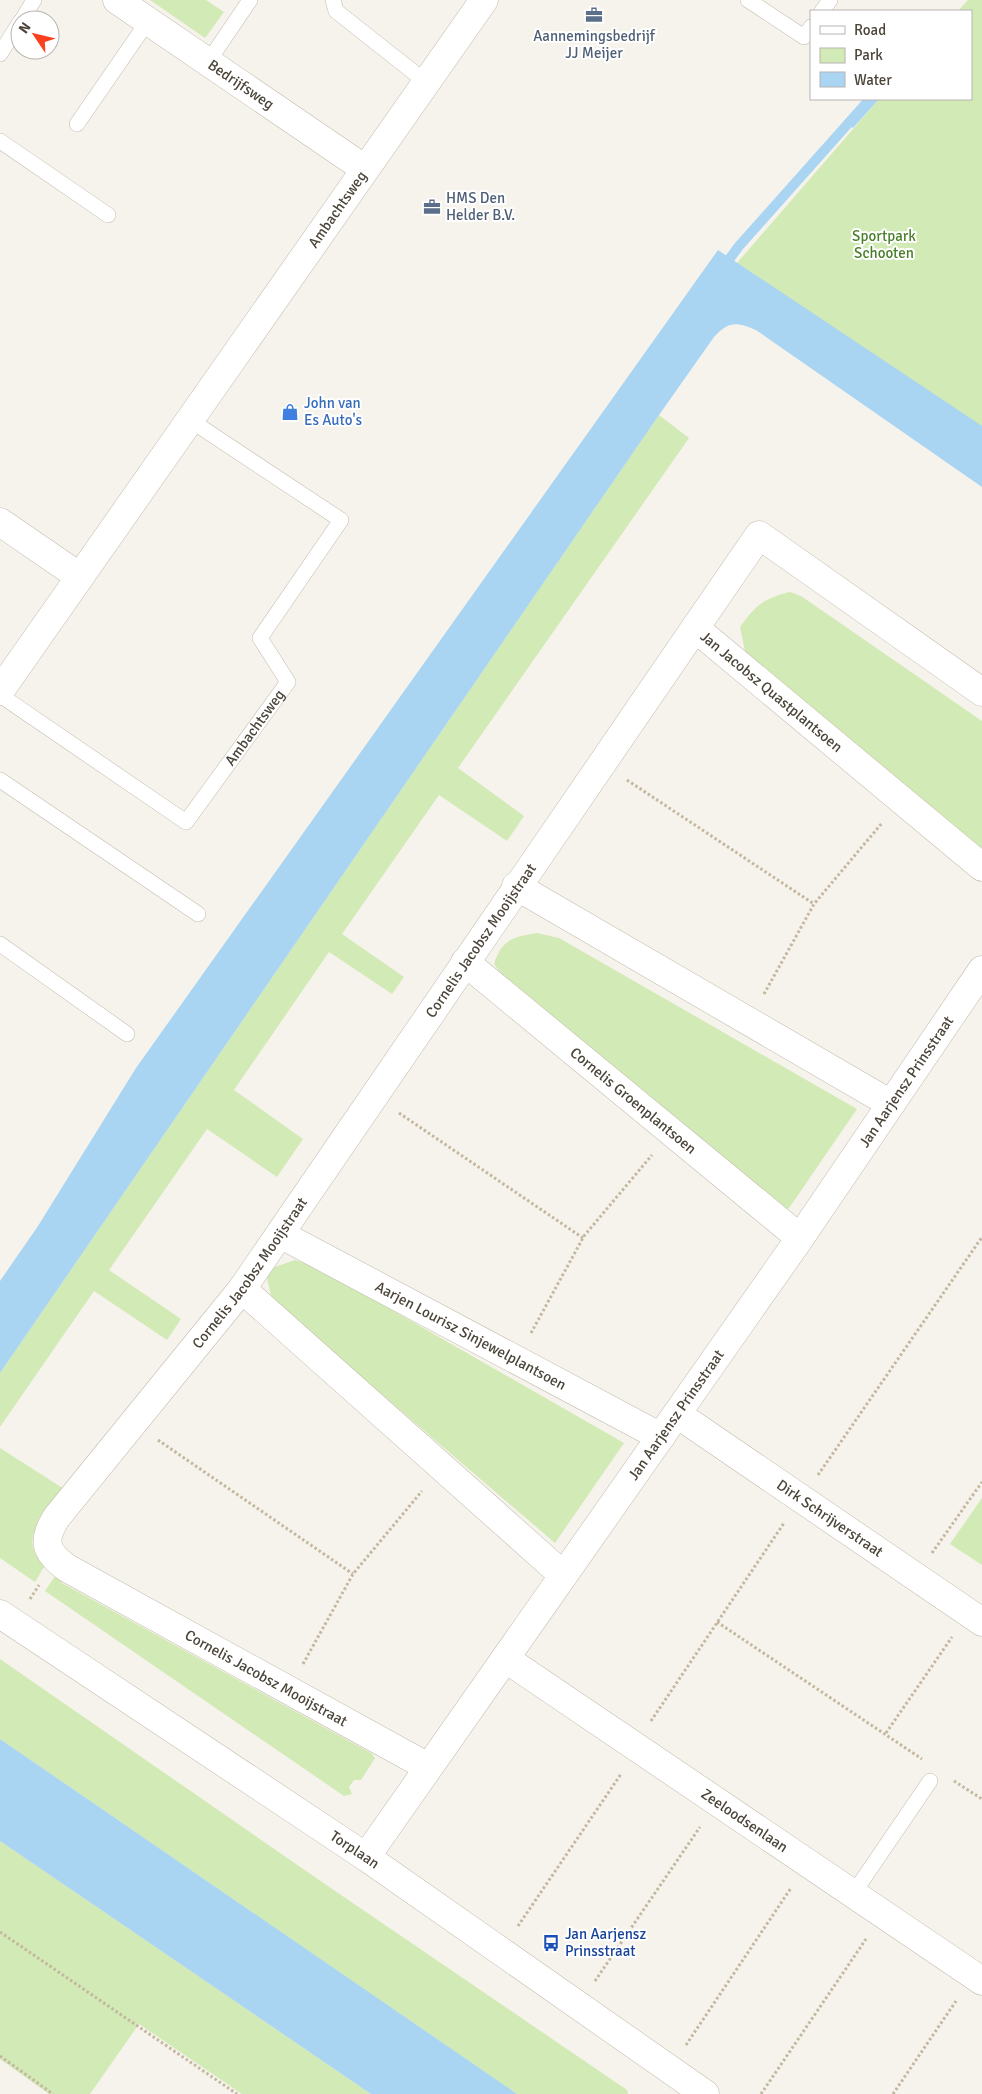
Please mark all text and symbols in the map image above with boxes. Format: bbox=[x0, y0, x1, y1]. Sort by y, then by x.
office icon: Aannemingsbedrijf JJ Meijer bbox=[584, 5, 604, 25]
north arrow bbox=[10, 10, 60, 60]
legend bbox=[810, 10, 972, 100]
text: N bbox=[15, 19, 35, 37]
text: Road bbox=[854, 21, 886, 39]
place label: Aannemingsbedrijf JJ Meijer bbox=[533, 27, 656, 62]
text: Park bbox=[854, 46, 883, 64]
street label: Bedrijfsweg bbox=[204, 56, 278, 113]
text: Water bbox=[854, 71, 892, 89]
street label: Ambachtsweg bbox=[304, 167, 371, 251]
place label: HMS Den Helder B.V. bbox=[446, 189, 515, 224]
office icon: HMS Den Helder B.V. bbox=[422, 197, 442, 217]
park label: Sportpark Schooten bbox=[852, 227, 916, 262]
place label: John van Es Auto's bbox=[304, 394, 363, 429]
shop icon: John van Es Auto's bbox=[280, 402, 300, 422]
street label: Jan Jacobsz Quastplantsoen bbox=[697, 627, 846, 756]
street label: Ambachtsweg bbox=[221, 686, 289, 769]
street label: Cornelis Jacobsz Mooijstraat bbox=[422, 860, 540, 1021]
street label: Jan Aarjensz Prinsstraat bbox=[855, 1012, 957, 1151]
street label: Cornelis Groenplantsoen bbox=[566, 1043, 700, 1158]
street label: Cornelis Jacobsz Mooijstraat bbox=[188, 1194, 311, 1352]
street label: Aarjen Lourisz Sinjewelplantsoen bbox=[372, 1277, 569, 1394]
street label: Jan Aarjensz Prinsstraat bbox=[624, 1346, 728, 1483]
street label: Dirk Schrijverstraat bbox=[773, 1476, 887, 1561]
street label: Cornelis Jacobsz Mooijstraat bbox=[182, 1626, 350, 1730]
street label: Zeeloodsenlaan bbox=[698, 1785, 791, 1856]
street label: Torplaan bbox=[327, 1827, 383, 1873]
place label: Jan Aarjensz Prinsstraat bbox=[565, 1925, 646, 1960]
bus stop icon: Jan Aarjensz Prinsstraat bbox=[541, 1933, 561, 1953]

